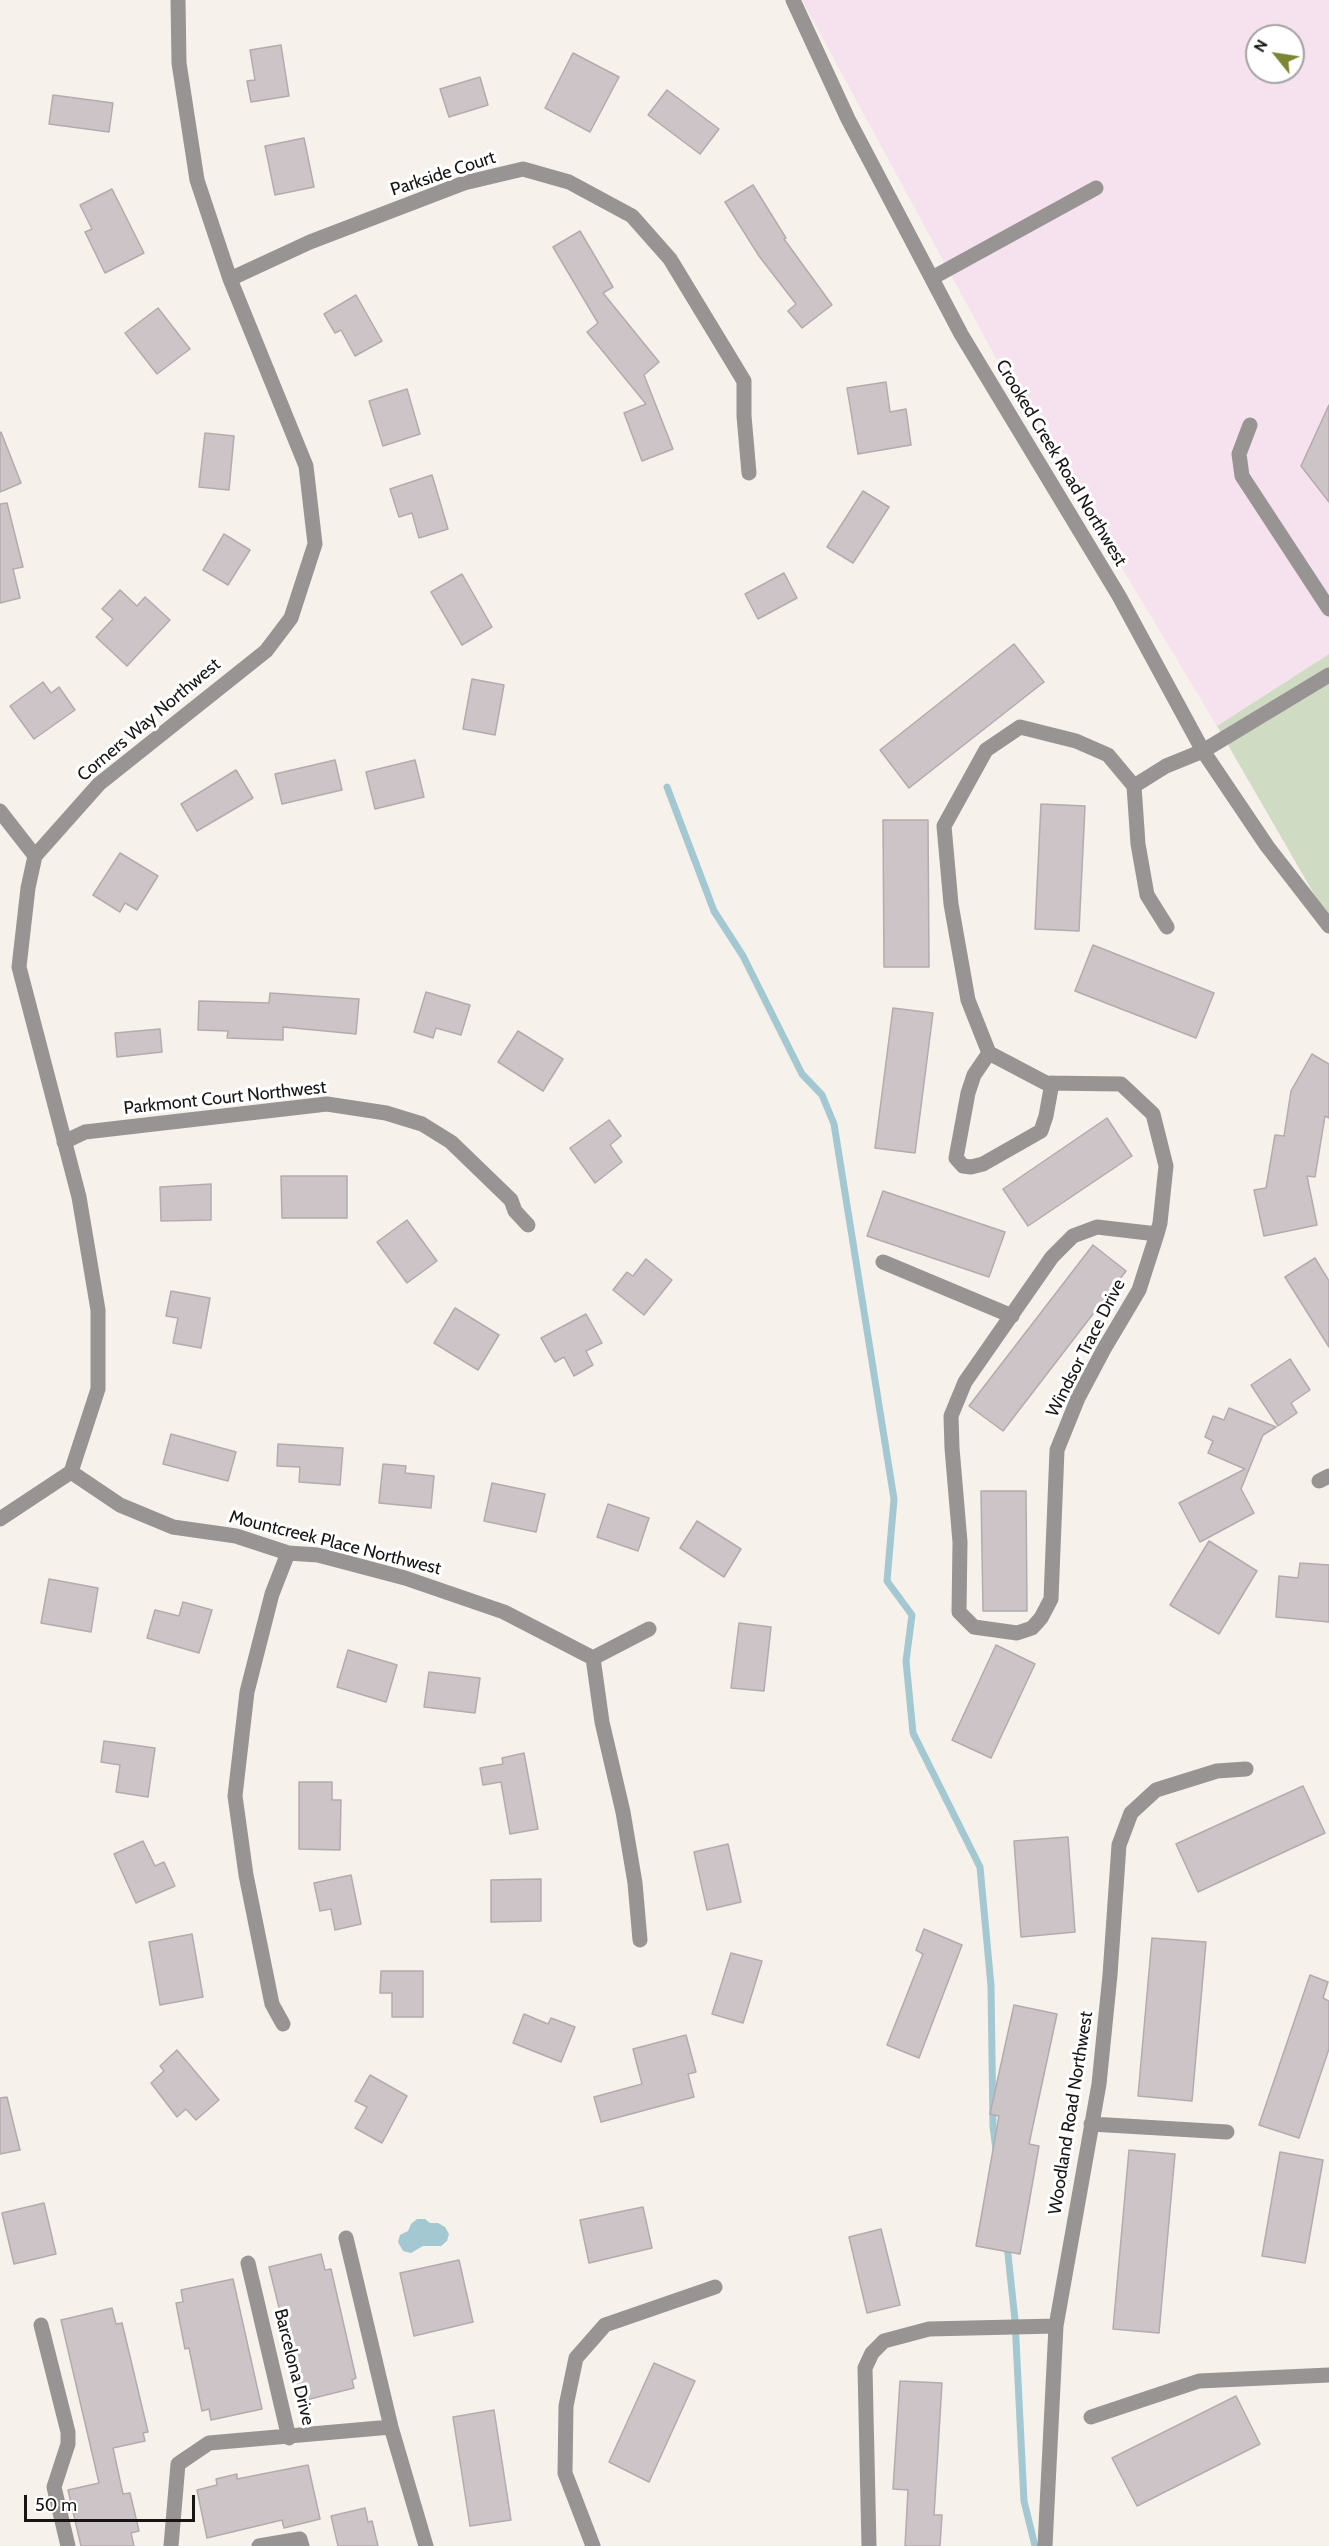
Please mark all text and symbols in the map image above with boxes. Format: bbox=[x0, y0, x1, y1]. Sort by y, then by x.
north arrow bbox=[1245, 24, 1305, 84]
text: N bbox=[1250, 36, 1272, 55]
street label: Parkside Court bbox=[388, 147, 498, 201]
street label: Crooked Creek Road Northwest bbox=[991, 356, 1131, 570]
street label: Corners Way Northwest bbox=[73, 654, 225, 786]
street label: Parkmont Court Northwest bbox=[123, 1077, 327, 1119]
street label: Windsor Trace Drive bbox=[1042, 1275, 1130, 1421]
street label: Mountcreek Place Northwest bbox=[227, 1506, 443, 1580]
street label: Woodland Road Northwest bbox=[1044, 2010, 1098, 2216]
street label: Barcelona Drive bbox=[269, 2307, 319, 2427]
scale bar bbox=[27, 2483, 198, 2521]
text: 50 m bbox=[35, 2494, 77, 2516]

